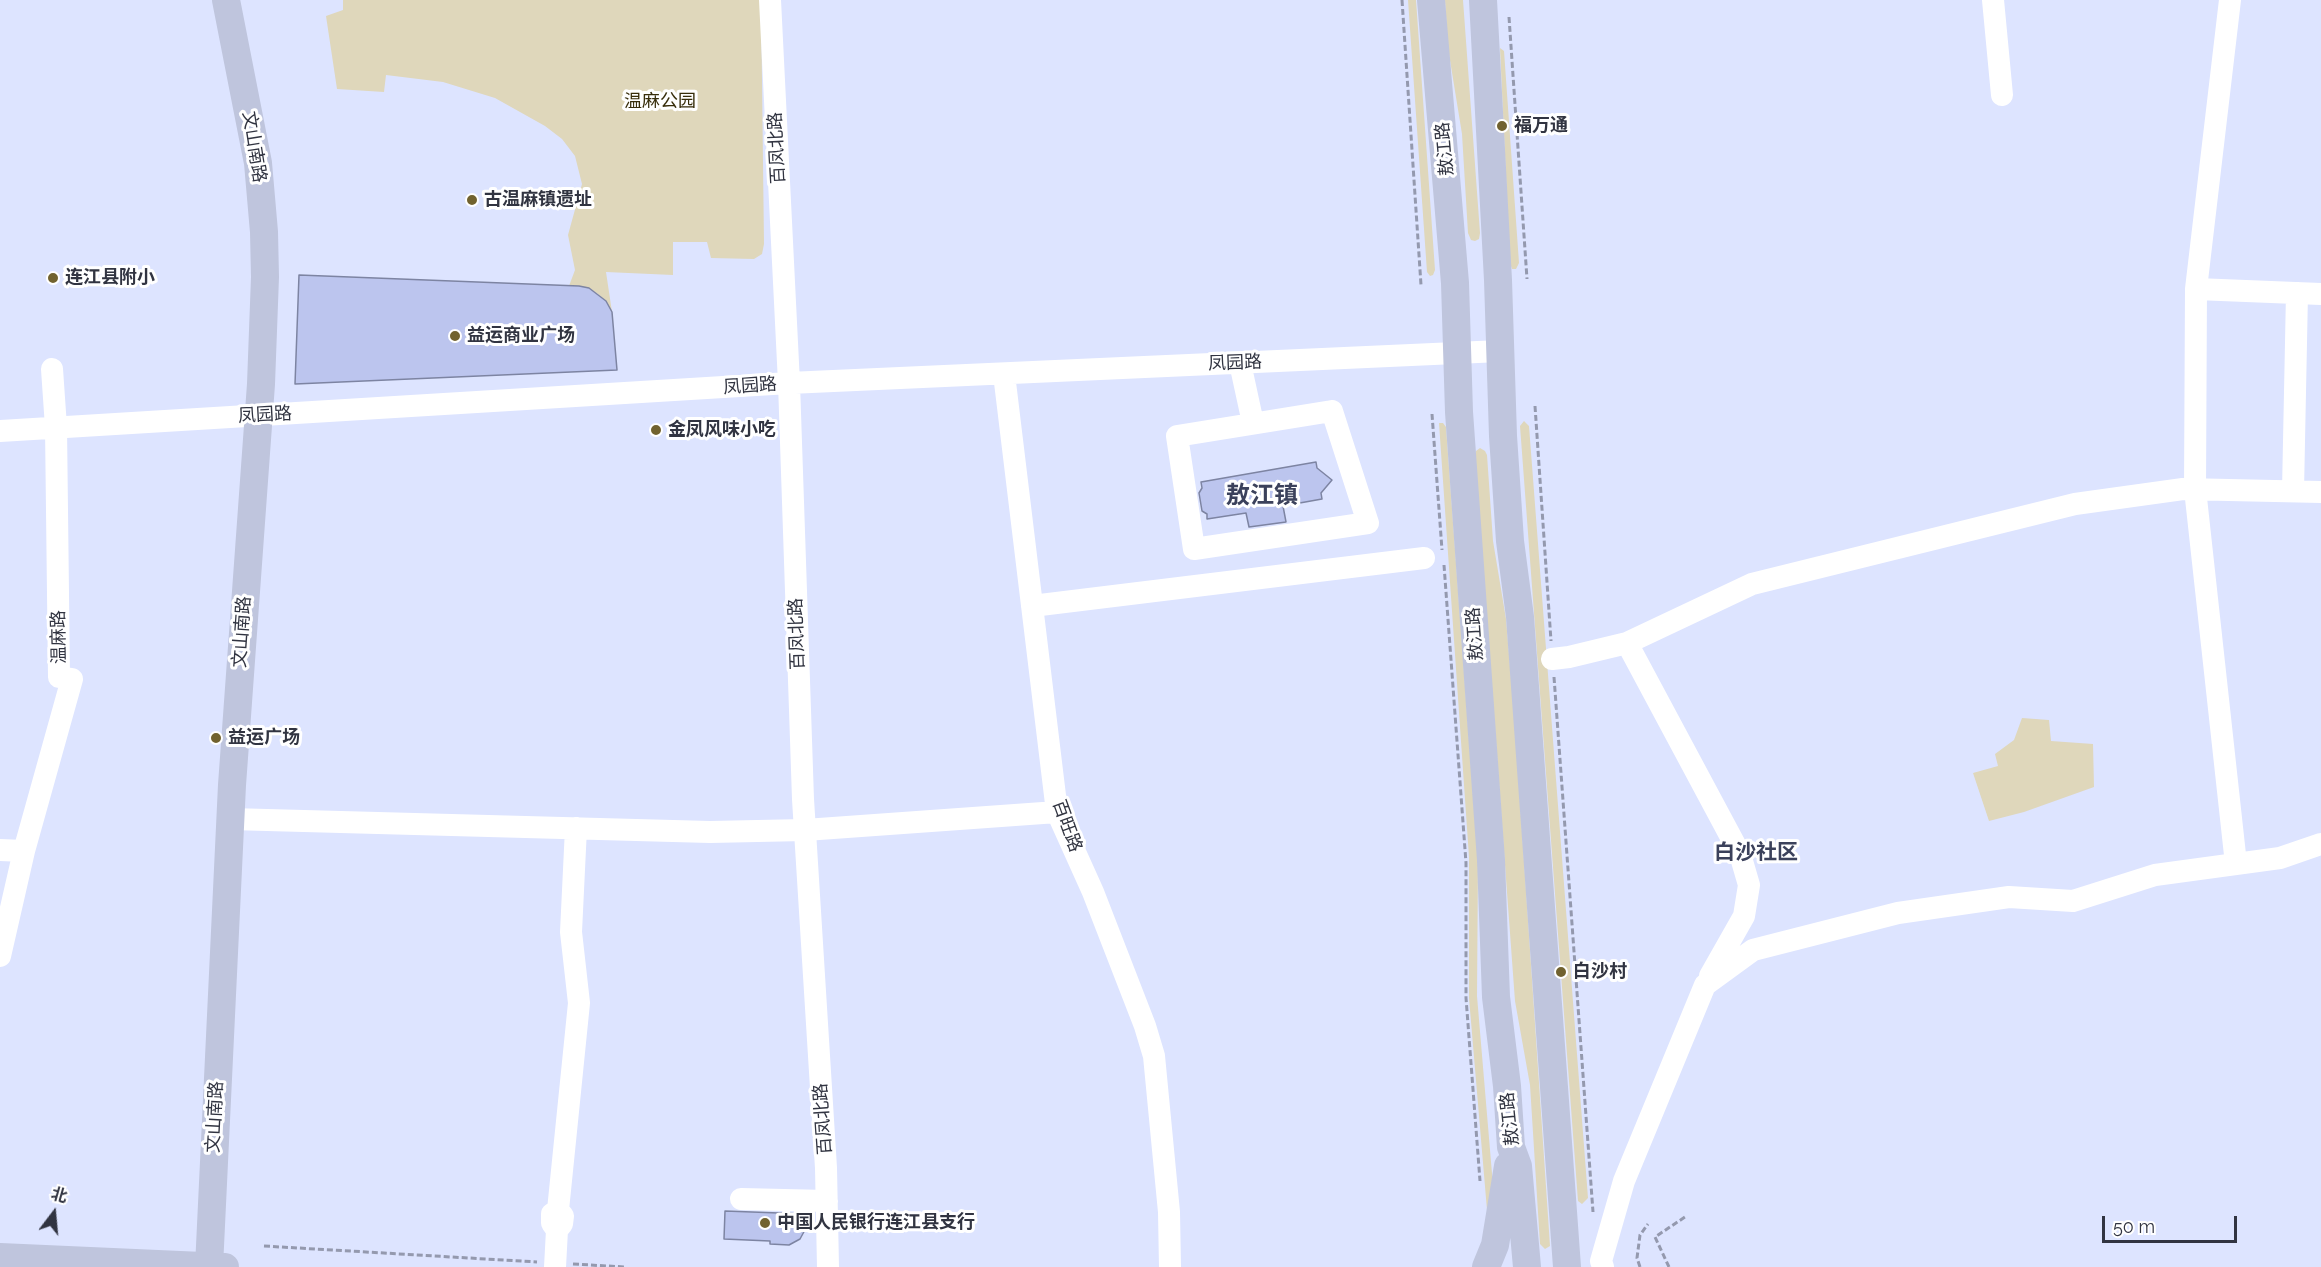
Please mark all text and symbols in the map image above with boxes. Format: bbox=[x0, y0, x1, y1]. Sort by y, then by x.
park label: 温麻公园 bbox=[624, 91, 696, 113]
street label: 文山南路 bbox=[238, 110, 270, 184]
street label: 百凤北路 bbox=[764, 111, 790, 185]
place label: 福万通 bbox=[1514, 115, 1568, 137]
marker: 福万通 bbox=[1495, 119, 1509, 133]
street label: 敖江路 bbox=[1432, 121, 1458, 177]
place label: 古温麻镇遗址 bbox=[484, 189, 592, 211]
marker: 古温麻镇遗址 bbox=[465, 193, 479, 207]
place label: 连江县附小 bbox=[65, 267, 155, 289]
marker: 连江县附小 bbox=[46, 271, 60, 285]
place label: 益运商业广场 bbox=[467, 325, 575, 347]
marker: 益运商业广场 bbox=[448, 329, 462, 343]
street label: 凤园路 bbox=[1208, 351, 1262, 375]
street label: 凤园路 bbox=[722, 373, 778, 399]
street label: 凤园路 bbox=[237, 403, 293, 427]
place label: 金凤风味小吃 bbox=[668, 419, 776, 441]
marker: 金凤风味小吃 bbox=[649, 423, 663, 437]
district label: 敖江镇 bbox=[1226, 482, 1298, 510]
street label: 文山南路 bbox=[229, 595, 255, 669]
street label: 百凤北路 bbox=[785, 598, 809, 670]
street label: 敖江路 bbox=[1462, 606, 1488, 662]
street label: 温麻路 bbox=[48, 610, 70, 664]
place label: 益运广场 bbox=[228, 727, 300, 749]
marker: 益运广场 bbox=[209, 731, 223, 745]
street label: 百旺路 bbox=[1048, 797, 1086, 855]
district label: 白沙社区 bbox=[1714, 840, 1798, 866]
place label: 白沙村 bbox=[1573, 961, 1627, 983]
marker: 白沙村 bbox=[1554, 965, 1568, 979]
street label: 文山南路 bbox=[202, 1080, 228, 1154]
street label: 百凤北路 bbox=[810, 1082, 836, 1156]
street label: 敖江路 bbox=[1496, 1091, 1524, 1147]
north arrow bbox=[24, 1183, 84, 1243]
text: 北 bbox=[49, 1184, 69, 1207]
scale bar bbox=[2105, 1204, 2240, 1242]
place label: 中国人民银行连江县支行 bbox=[777, 1212, 975, 1234]
marker: 中国人民银行连江县支行 bbox=[758, 1216, 772, 1230]
text: 50 m bbox=[2113, 1216, 2155, 1237]

